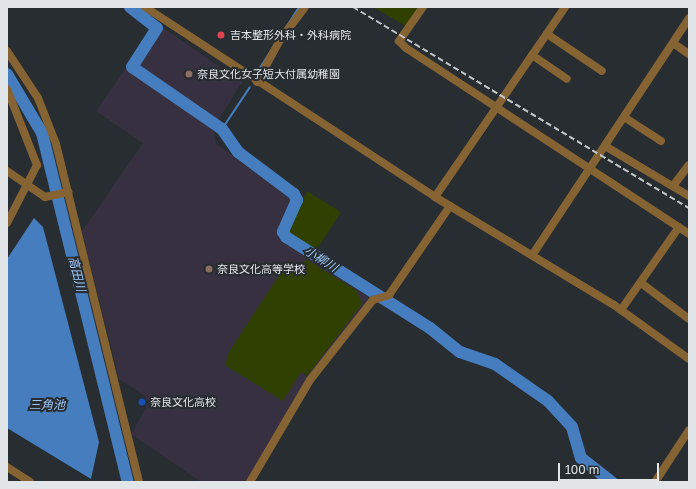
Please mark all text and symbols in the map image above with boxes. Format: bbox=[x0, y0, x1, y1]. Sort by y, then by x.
place label: 吉本整形外科・外科病院 bbox=[230, 28, 351, 42]
marker: 吉本整形外科・外科病院 bbox=[215, 29, 227, 41]
place label: 奈良文化女子短大付属幼稚園 bbox=[197, 67, 340, 81]
marker: 奈良文化女子短大付属幼稚園 bbox=[184, 69, 194, 79]
water label: 小柳川 bbox=[302, 243, 340, 275]
water label: 高田川 bbox=[66, 255, 88, 293]
place label: 奈良文化高等学校 bbox=[217, 262, 305, 276]
marker: 奈良文化高等学校 bbox=[204, 264, 214, 274]
place label: 奈良文化高校 bbox=[150, 395, 216, 409]
marker: 奈良文化高校 bbox=[137, 397, 147, 407]
water label: 三角池 bbox=[29, 398, 65, 412]
scale bar bbox=[560, 455, 661, 481]
text: 100 m bbox=[565, 462, 599, 477]

